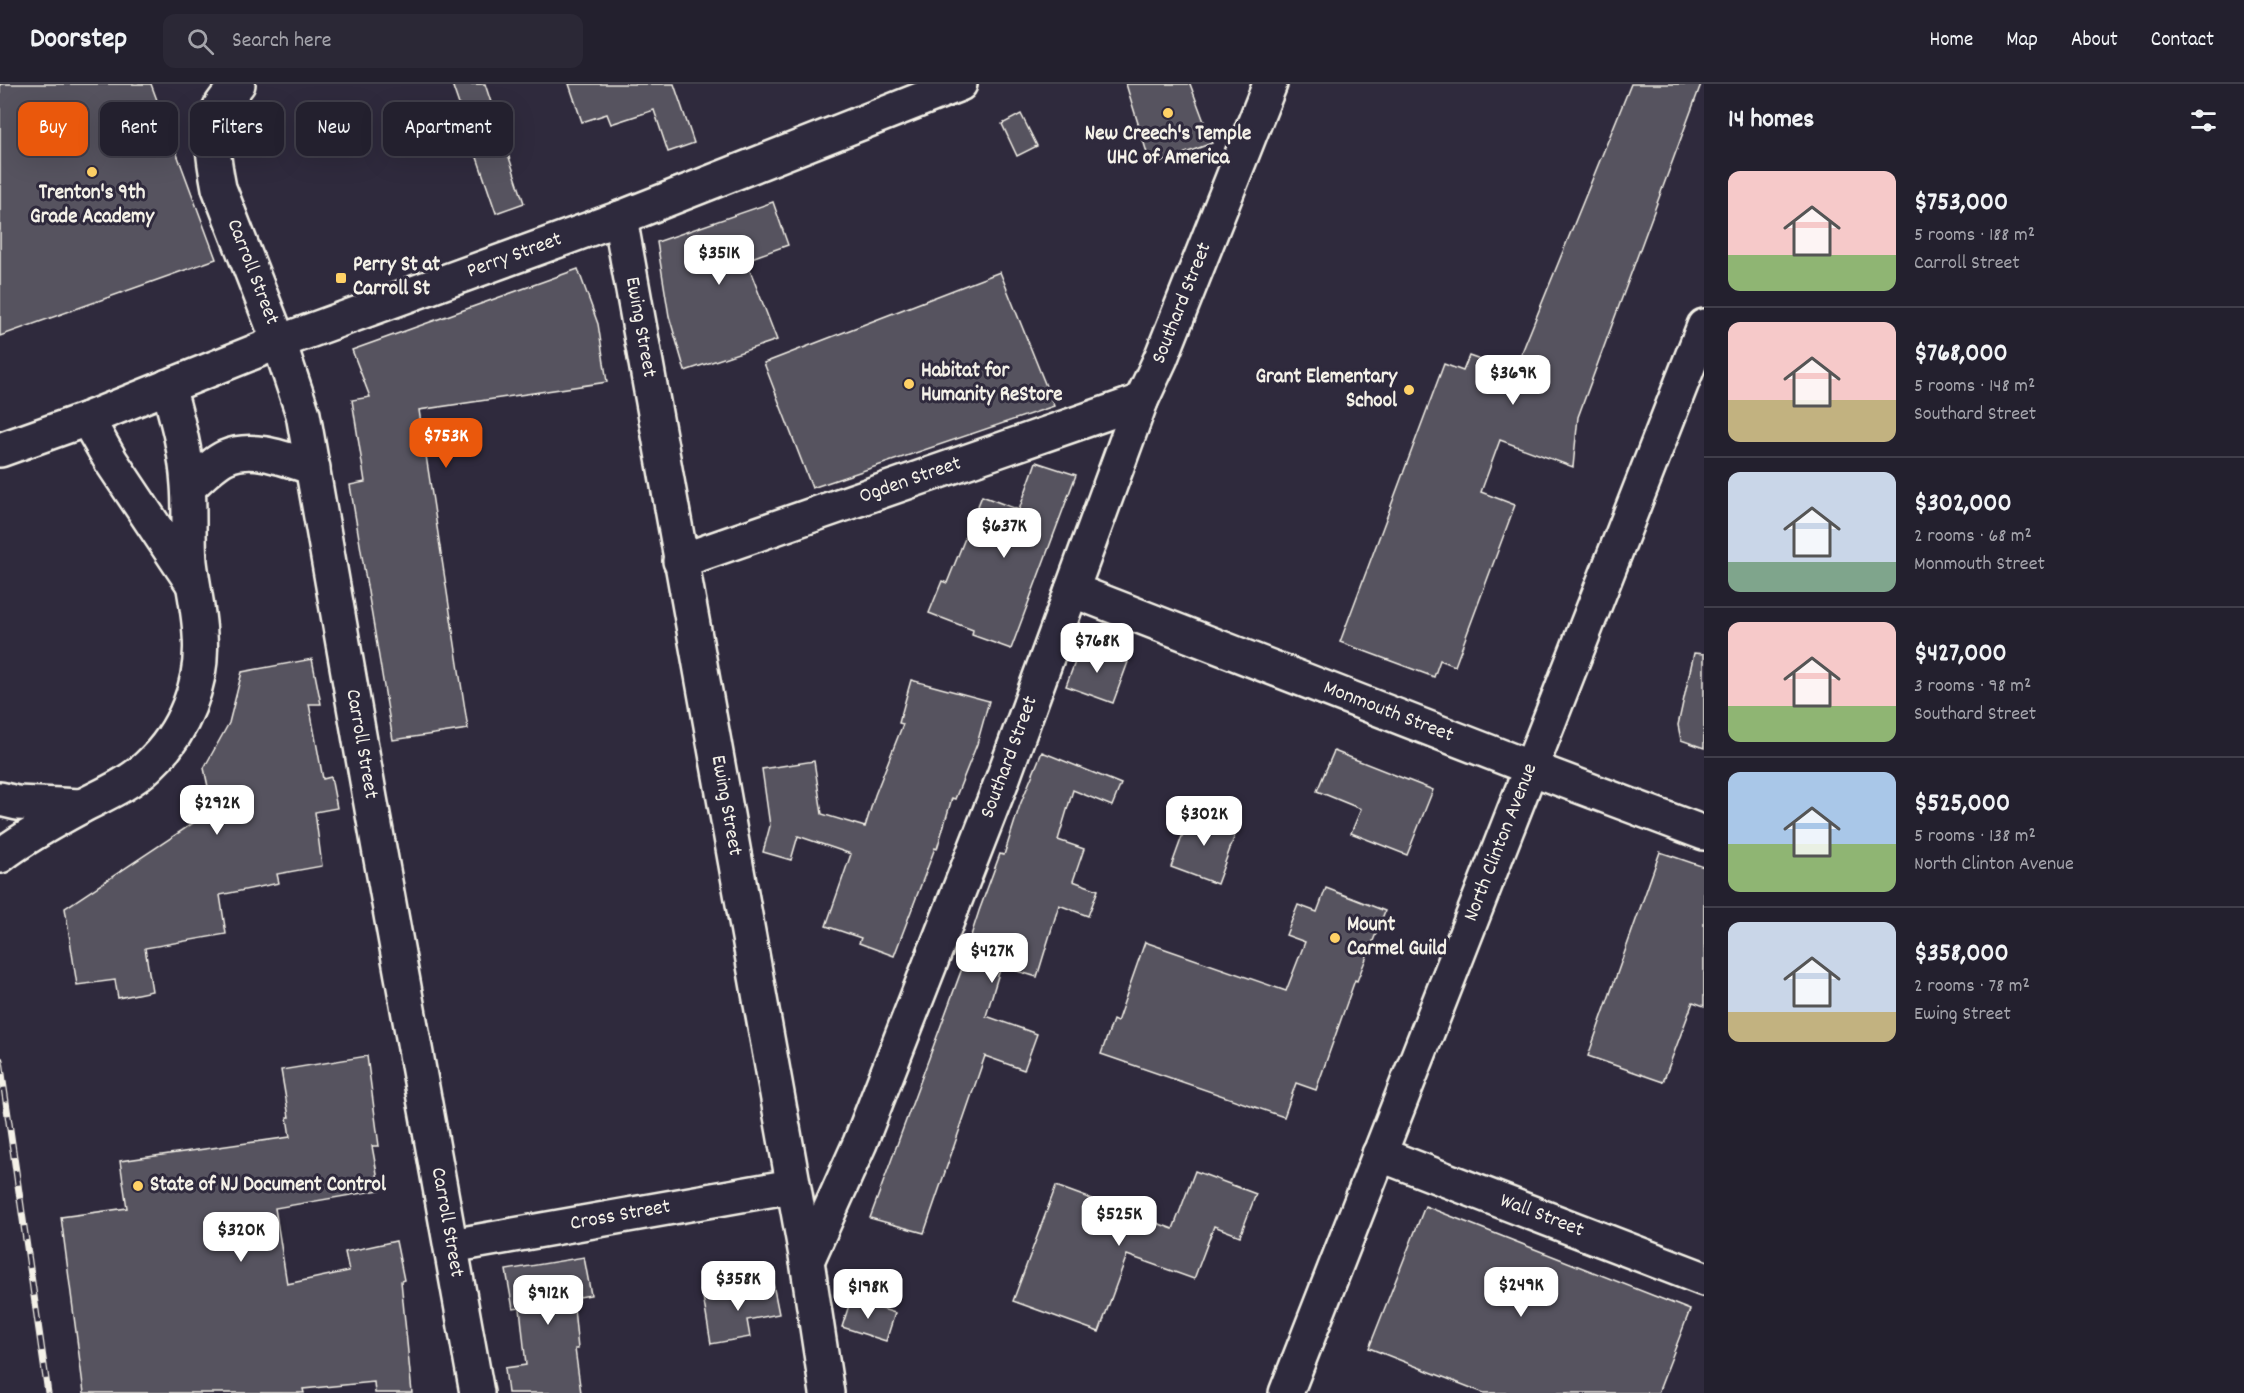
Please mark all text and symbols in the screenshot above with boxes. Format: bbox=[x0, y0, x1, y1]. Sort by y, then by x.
search box bbox=[163, 14, 583, 68]
text: Doorstep bbox=[30, 21, 127, 61]
icon: search bbox=[184, 25, 217, 58]
text: Search here bbox=[232, 26, 332, 57]
text: Home bbox=[1929, 26, 1973, 56]
text: Map bbox=[2006, 26, 2038, 56]
text: About bbox=[2071, 26, 2118, 56]
text: Contact bbox=[2151, 26, 2214, 56]
chip: Buy bbox=[18, 102, 88, 156]
chip: Rent bbox=[100, 102, 178, 156]
chip: Filters bbox=[190, 102, 284, 156]
chip: New bbox=[296, 102, 371, 156]
chip: Apartment bbox=[383, 102, 513, 156]
text: 14 homes bbox=[1728, 102, 1814, 139]
icon: filters bbox=[2187, 104, 2220, 137]
marker: New Creech's Temple UHC of America bbox=[1161, 106, 1175, 120]
place label: New Creech's Temple UHC of America bbox=[1085, 120, 1251, 174]
marker: Trenton's 9th Grade Academy bbox=[85, 165, 99, 179]
place label: Trenton's 9th Grade Academy bbox=[30, 179, 155, 233]
text: $753,000 bbox=[1914, 185, 2008, 222]
icon: home bbox=[1776, 195, 1848, 267]
street label: Carroll Street bbox=[218, 215, 286, 330]
text: 5 rooms · 188 m² bbox=[1914, 222, 2035, 250]
street label: Perry Street bbox=[463, 225, 566, 287]
pin: $351K bbox=[677, 235, 761, 286]
street label: Southard Street bbox=[1145, 238, 1220, 369]
text: $351K bbox=[698, 240, 740, 268]
text: Carroll Street bbox=[1914, 250, 2020, 278]
place label: Perry St at Carroll St bbox=[353, 251, 440, 305]
marker: Perry St at Carroll St bbox=[334, 271, 348, 285]
street label: Ewing Street bbox=[616, 275, 663, 380]
text: $768,000 bbox=[1914, 336, 2008, 373]
icon: home bbox=[1776, 346, 1848, 418]
pin: $369K bbox=[1471, 355, 1555, 406]
place label: Habitat for Humanity ReStore bbox=[921, 357, 1063, 411]
text: $369K bbox=[1489, 360, 1537, 388]
place label: Grant Elementary School bbox=[1255, 363, 1398, 417]
text: 5 rooms · 148 m² bbox=[1914, 373, 2035, 401]
marker: Habitat for Humanity ReStore bbox=[902, 377, 916, 391]
marker: Grant Elementary School bbox=[1402, 383, 1416, 397]
text: Southard Street bbox=[1914, 401, 2036, 429]
pin: $753K bbox=[404, 418, 488, 469]
text: $753K bbox=[423, 423, 469, 451]
street label: Ogden Street bbox=[856, 449, 966, 513]
text: $302,000 bbox=[1914, 486, 2012, 523]
icon: home bbox=[1776, 496, 1848, 568]
pin: $637K bbox=[962, 508, 1046, 559]
text: $637K bbox=[981, 513, 1027, 541]
text: 2 rooms · 68 m² bbox=[1914, 523, 2032, 551]
text: Monmouth Street bbox=[1914, 551, 2045, 579]
pin: $768K bbox=[1055, 623, 1139, 674]
text: $768K bbox=[1075, 628, 1119, 656]
text: $427,000 bbox=[1914, 636, 2007, 673]
icon: home bbox=[1776, 646, 1848, 718]
text: 3 rooms · 98 m² bbox=[1914, 673, 2031, 701]
street label: Monmouth Street bbox=[1319, 674, 1458, 752]
street label: Carroll Street bbox=[336, 687, 385, 802]
street label: Southard Street bbox=[973, 692, 1047, 823]
text: Southard Street bbox=[1914, 701, 2036, 729]
street label: Ewing Street bbox=[702, 753, 749, 859]
street label: North Clinton Avenue bbox=[1457, 759, 1546, 926]
pin: $292K bbox=[175, 785, 259, 836]
text: $525,000 bbox=[1914, 786, 2010, 823]
text: $292K bbox=[194, 790, 240, 818]
pin: $302K bbox=[1162, 796, 1246, 847]
icon: home bbox=[1776, 796, 1848, 868]
text: $302K bbox=[1180, 801, 1228, 829]
text: 5 rooms · 138 m² bbox=[1914, 823, 2036, 851]
text: North Clinton Avenue bbox=[1914, 851, 2074, 879]
place label: Mount Carmel Guild bbox=[1347, 911, 1447, 965]
marker: Mount Carmel Guild bbox=[1328, 931, 1342, 945]
pin: $427K bbox=[950, 933, 1034, 984]
text: $358,000 bbox=[1914, 936, 2009, 973]
text: $427K bbox=[970, 938, 1014, 966]
icon: home bbox=[1776, 946, 1848, 1018]
text: 2 rooms · 78 m² bbox=[1914, 973, 2030, 1001]
text: Ewing Street bbox=[1914, 1001, 2011, 1029]
street label: Carroll Street bbox=[422, 1165, 471, 1280]
place label: State of NJ Document Control bbox=[150, 1171, 387, 1201]
marker: State of NJ Document Control bbox=[131, 1179, 145, 1193]
street label: Wall Street bbox=[1495, 1187, 1588, 1246]
street label: Cross Street bbox=[568, 1193, 673, 1240]
pin: $525K bbox=[1077, 1196, 1161, 1247]
text: $525K bbox=[1096, 1201, 1142, 1229]
pin: $320K bbox=[199, 1212, 283, 1263]
text: $320K bbox=[217, 1217, 265, 1245]
pin: $358K bbox=[696, 1261, 780, 1312]
text: $358K bbox=[715, 1266, 761, 1294]
pin: $249K bbox=[1479, 1267, 1563, 1318]
pin: $198K bbox=[826, 1269, 910, 1320]
text: $249K bbox=[1498, 1272, 1544, 1300]
text: $198K bbox=[848, 1274, 888, 1302]
pin: $912K bbox=[506, 1275, 590, 1326]
text: $912K bbox=[527, 1280, 569, 1308]

